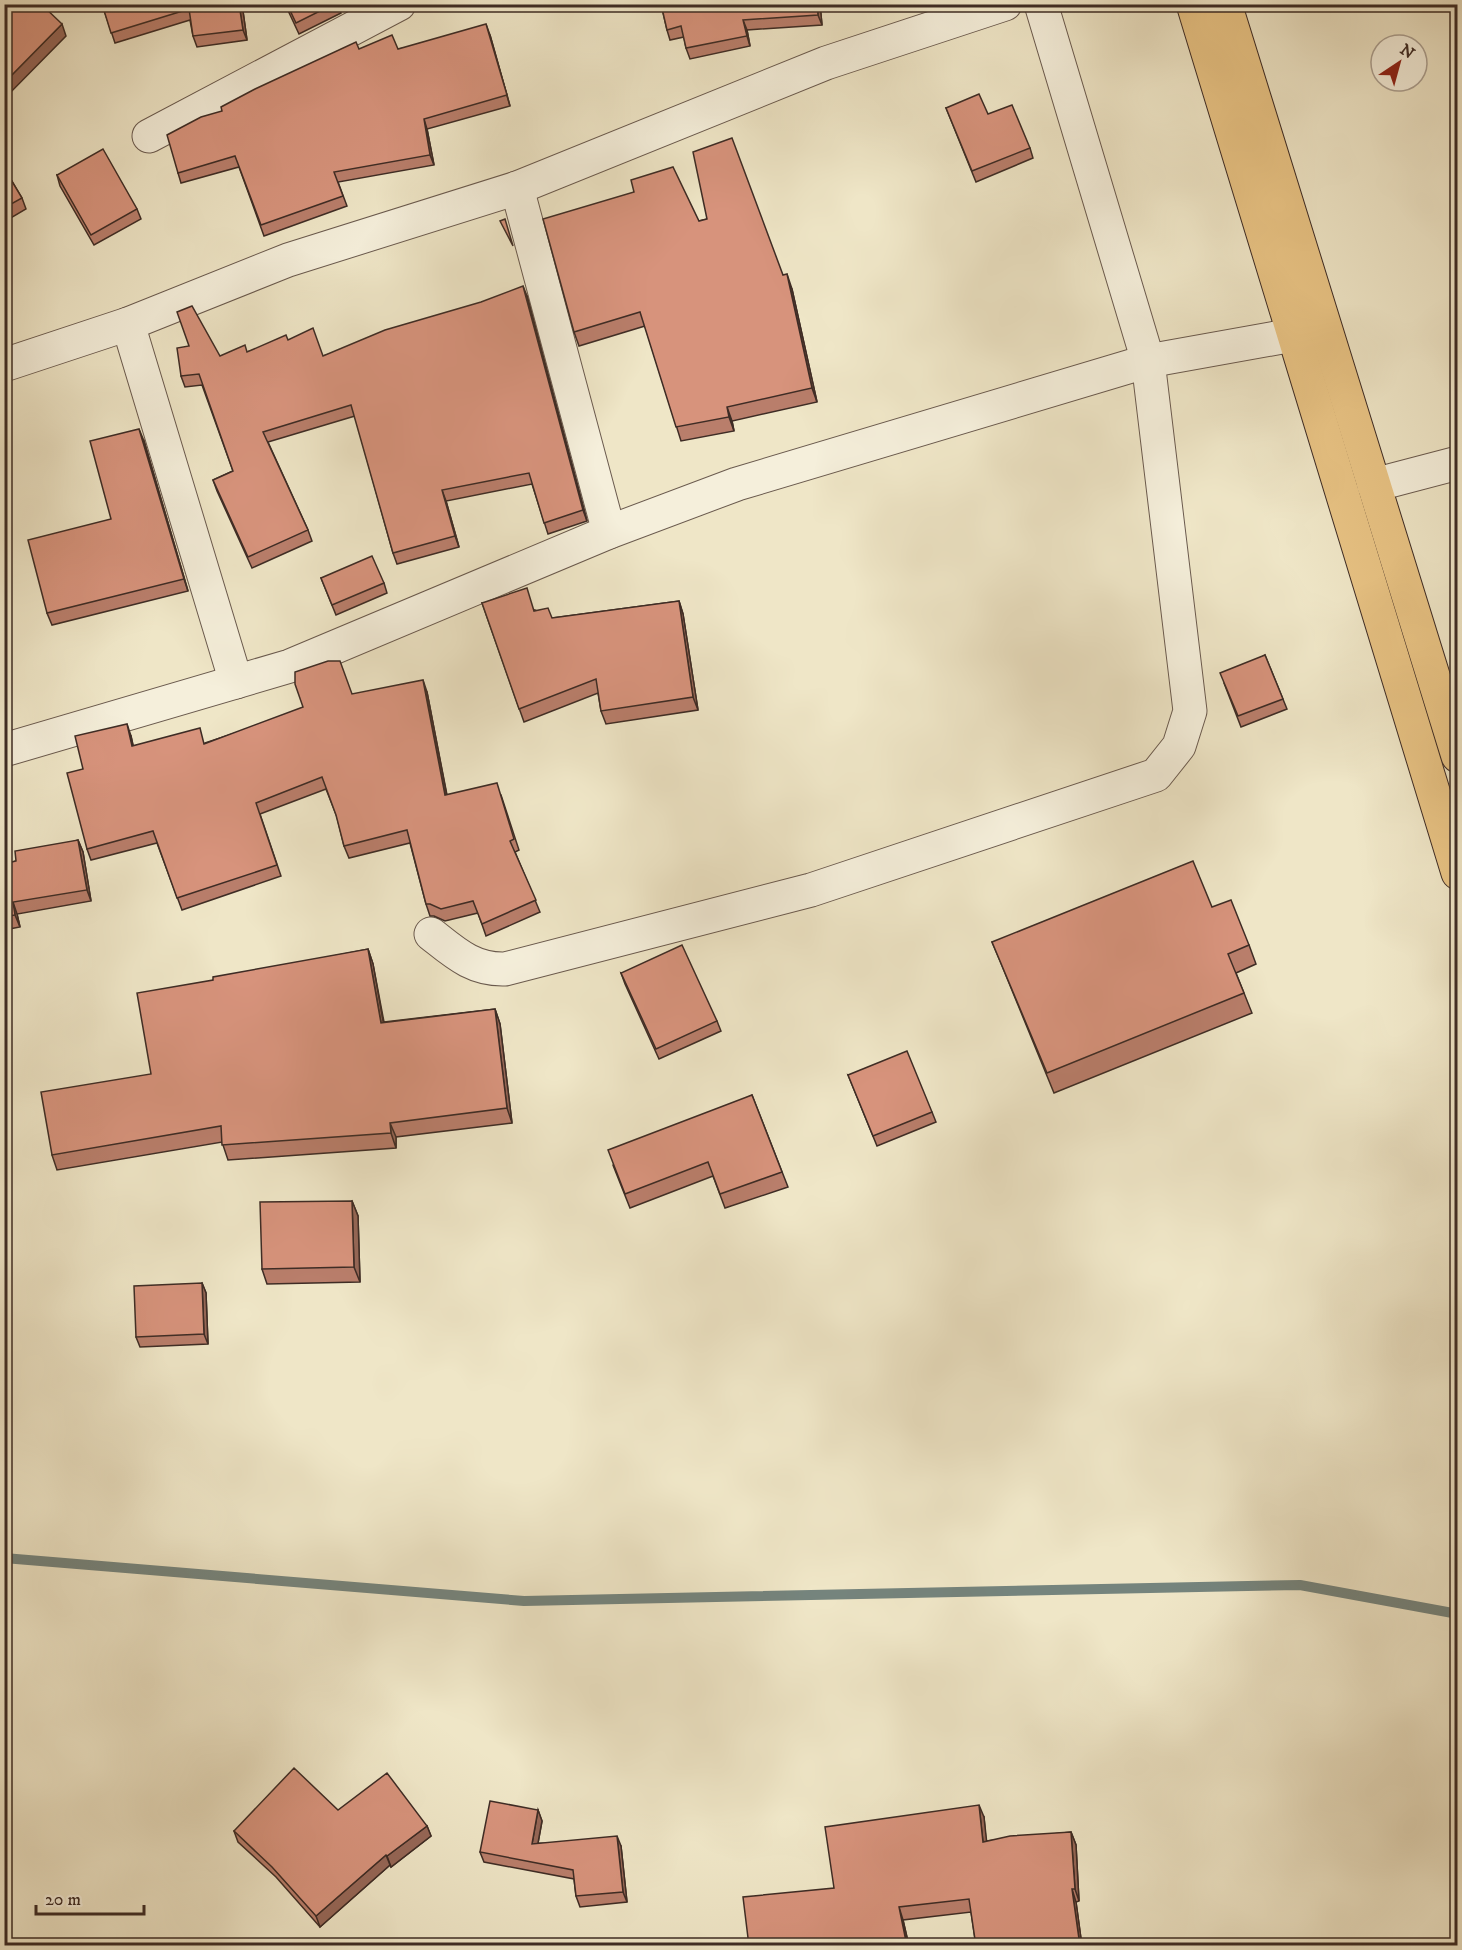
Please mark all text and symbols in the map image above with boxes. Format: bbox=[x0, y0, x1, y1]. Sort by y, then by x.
north arrow bbox=[1369, 33, 1429, 93]
text: N bbox=[1396, 40, 1418, 64]
scale bar bbox=[36, 1878, 144, 1916]
text: 20 m bbox=[45, 1889, 81, 1911]

